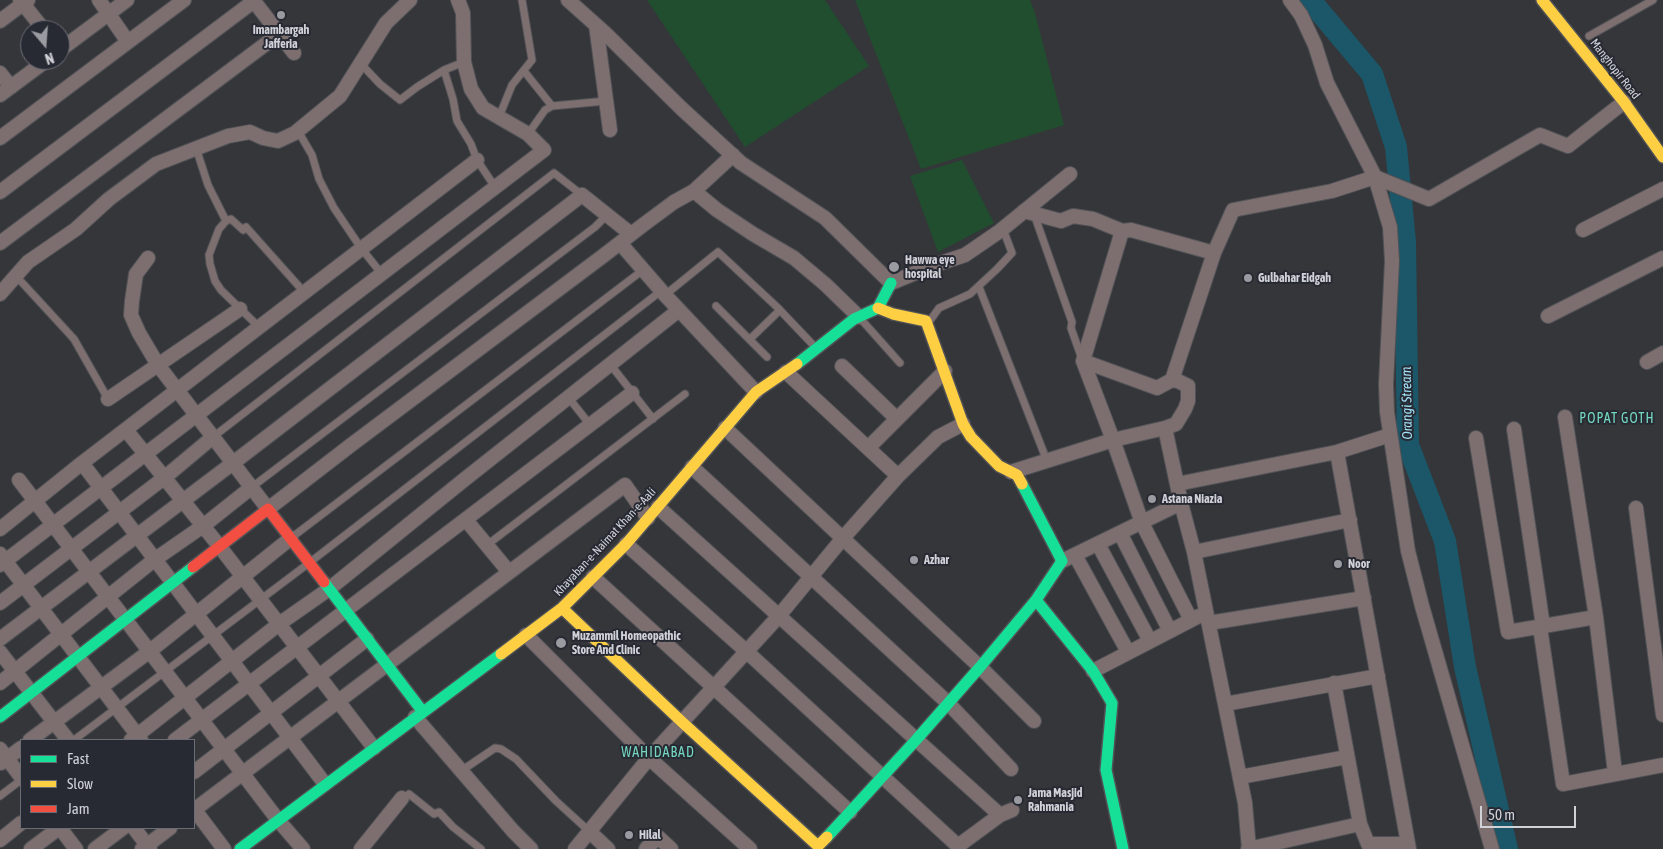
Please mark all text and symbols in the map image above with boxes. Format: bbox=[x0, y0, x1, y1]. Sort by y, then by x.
marker: Imambargah Jafferia bbox=[275, 9, 287, 21]
north arrow bbox=[20, 20, 70, 70]
place label: Imambargah Jafferia bbox=[253, 23, 309, 51]
street label: Manghopir Road bbox=[1587, 36, 1643, 102]
text: N bbox=[43, 49, 56, 67]
place label: Hawwa eye hospital bbox=[905, 253, 955, 281]
marker: Hawwa eye hospital bbox=[887, 260, 901, 274]
place label: Gulbahar Eidgah bbox=[1258, 271, 1331, 285]
marker: Gulbahar Eidgah bbox=[1242, 272, 1254, 284]
water label: Orangi Stream bbox=[1398, 366, 1416, 440]
district label: POPAT GOTH bbox=[1578, 411, 1656, 427]
street label: Khayaban-e-Naimat Khan-e-Aali bbox=[551, 485, 659, 599]
place label: Astana Niazia bbox=[1162, 492, 1222, 506]
marker: Astana Niazia bbox=[1146, 493, 1158, 505]
place label: Azhar bbox=[924, 553, 949, 567]
marker: Azhar bbox=[908, 554, 920, 566]
place label: Noor bbox=[1348, 557, 1370, 571]
marker: Noor bbox=[1332, 558, 1344, 570]
place label: Muzammil Homeopathic Store And Clinic bbox=[572, 629, 681, 657]
marker: Muzammil Homeopathic Store And Clinic bbox=[554, 636, 568, 650]
legend bbox=[20, 739, 195, 829]
district label: WAHIDABAD bbox=[620, 745, 696, 761]
text: Fast bbox=[67, 750, 89, 767]
text: Slow bbox=[67, 775, 93, 792]
place label: Jama Masjid Rahmania bbox=[1028, 786, 1082, 814]
marker: Jama Masjid Rahmania bbox=[1012, 794, 1024, 806]
scale bar bbox=[1483, 796, 1579, 828]
text: Jam bbox=[67, 800, 90, 817]
text: 50 m bbox=[1488, 806, 1515, 823]
place label: Hilal bbox=[639, 828, 661, 842]
marker: Hilal bbox=[623, 829, 635, 841]

